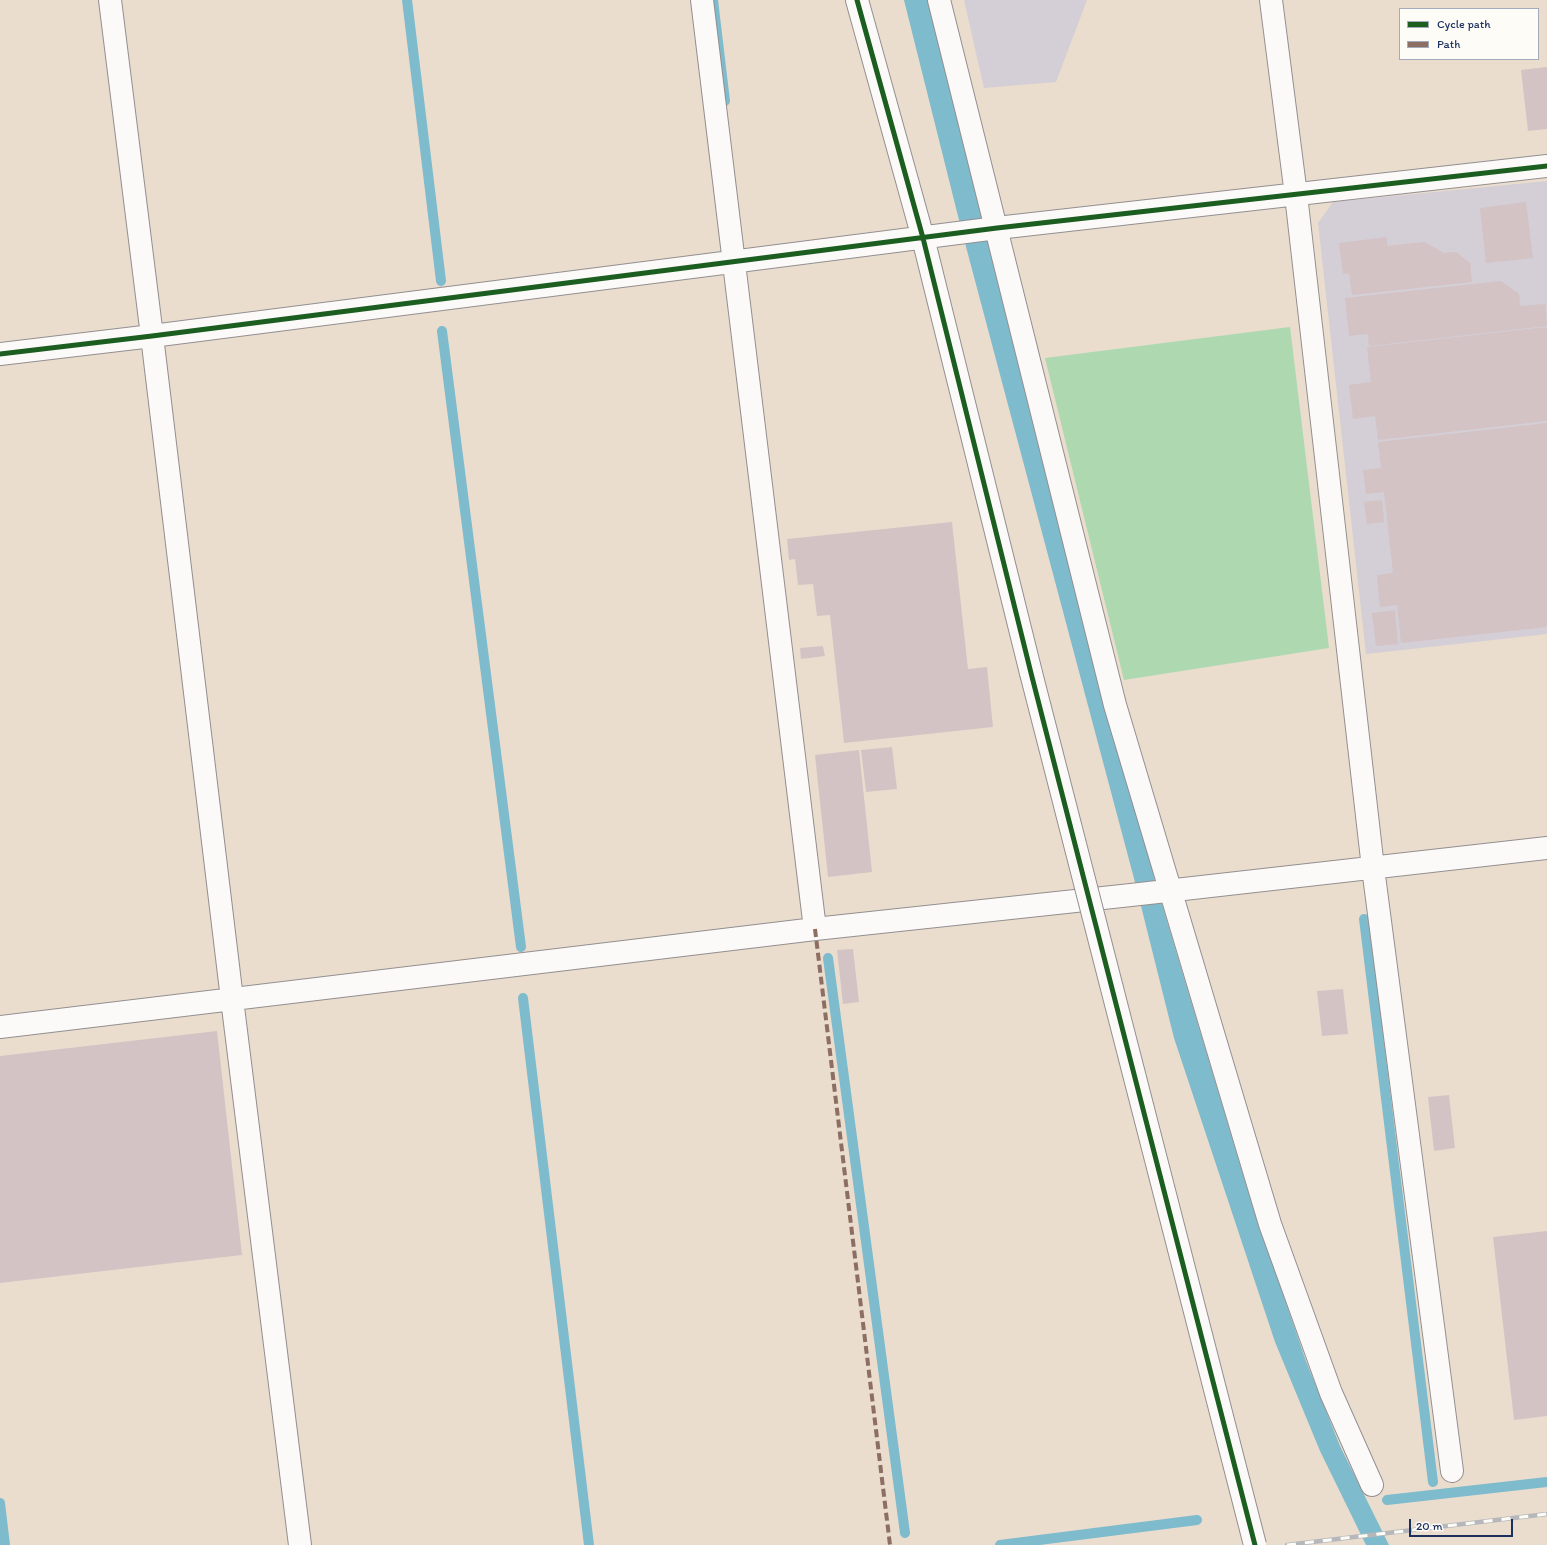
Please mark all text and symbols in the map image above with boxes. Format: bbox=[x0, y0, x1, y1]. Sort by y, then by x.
legend bbox=[1399, 8, 1539, 60]
text: Cycle path bbox=[1437, 17, 1491, 31]
text: Path bbox=[1437, 37, 1460, 51]
scale bar bbox=[1411, 1511, 1515, 1537]
text: 20 m bbox=[1416, 1519, 1443, 1533]

